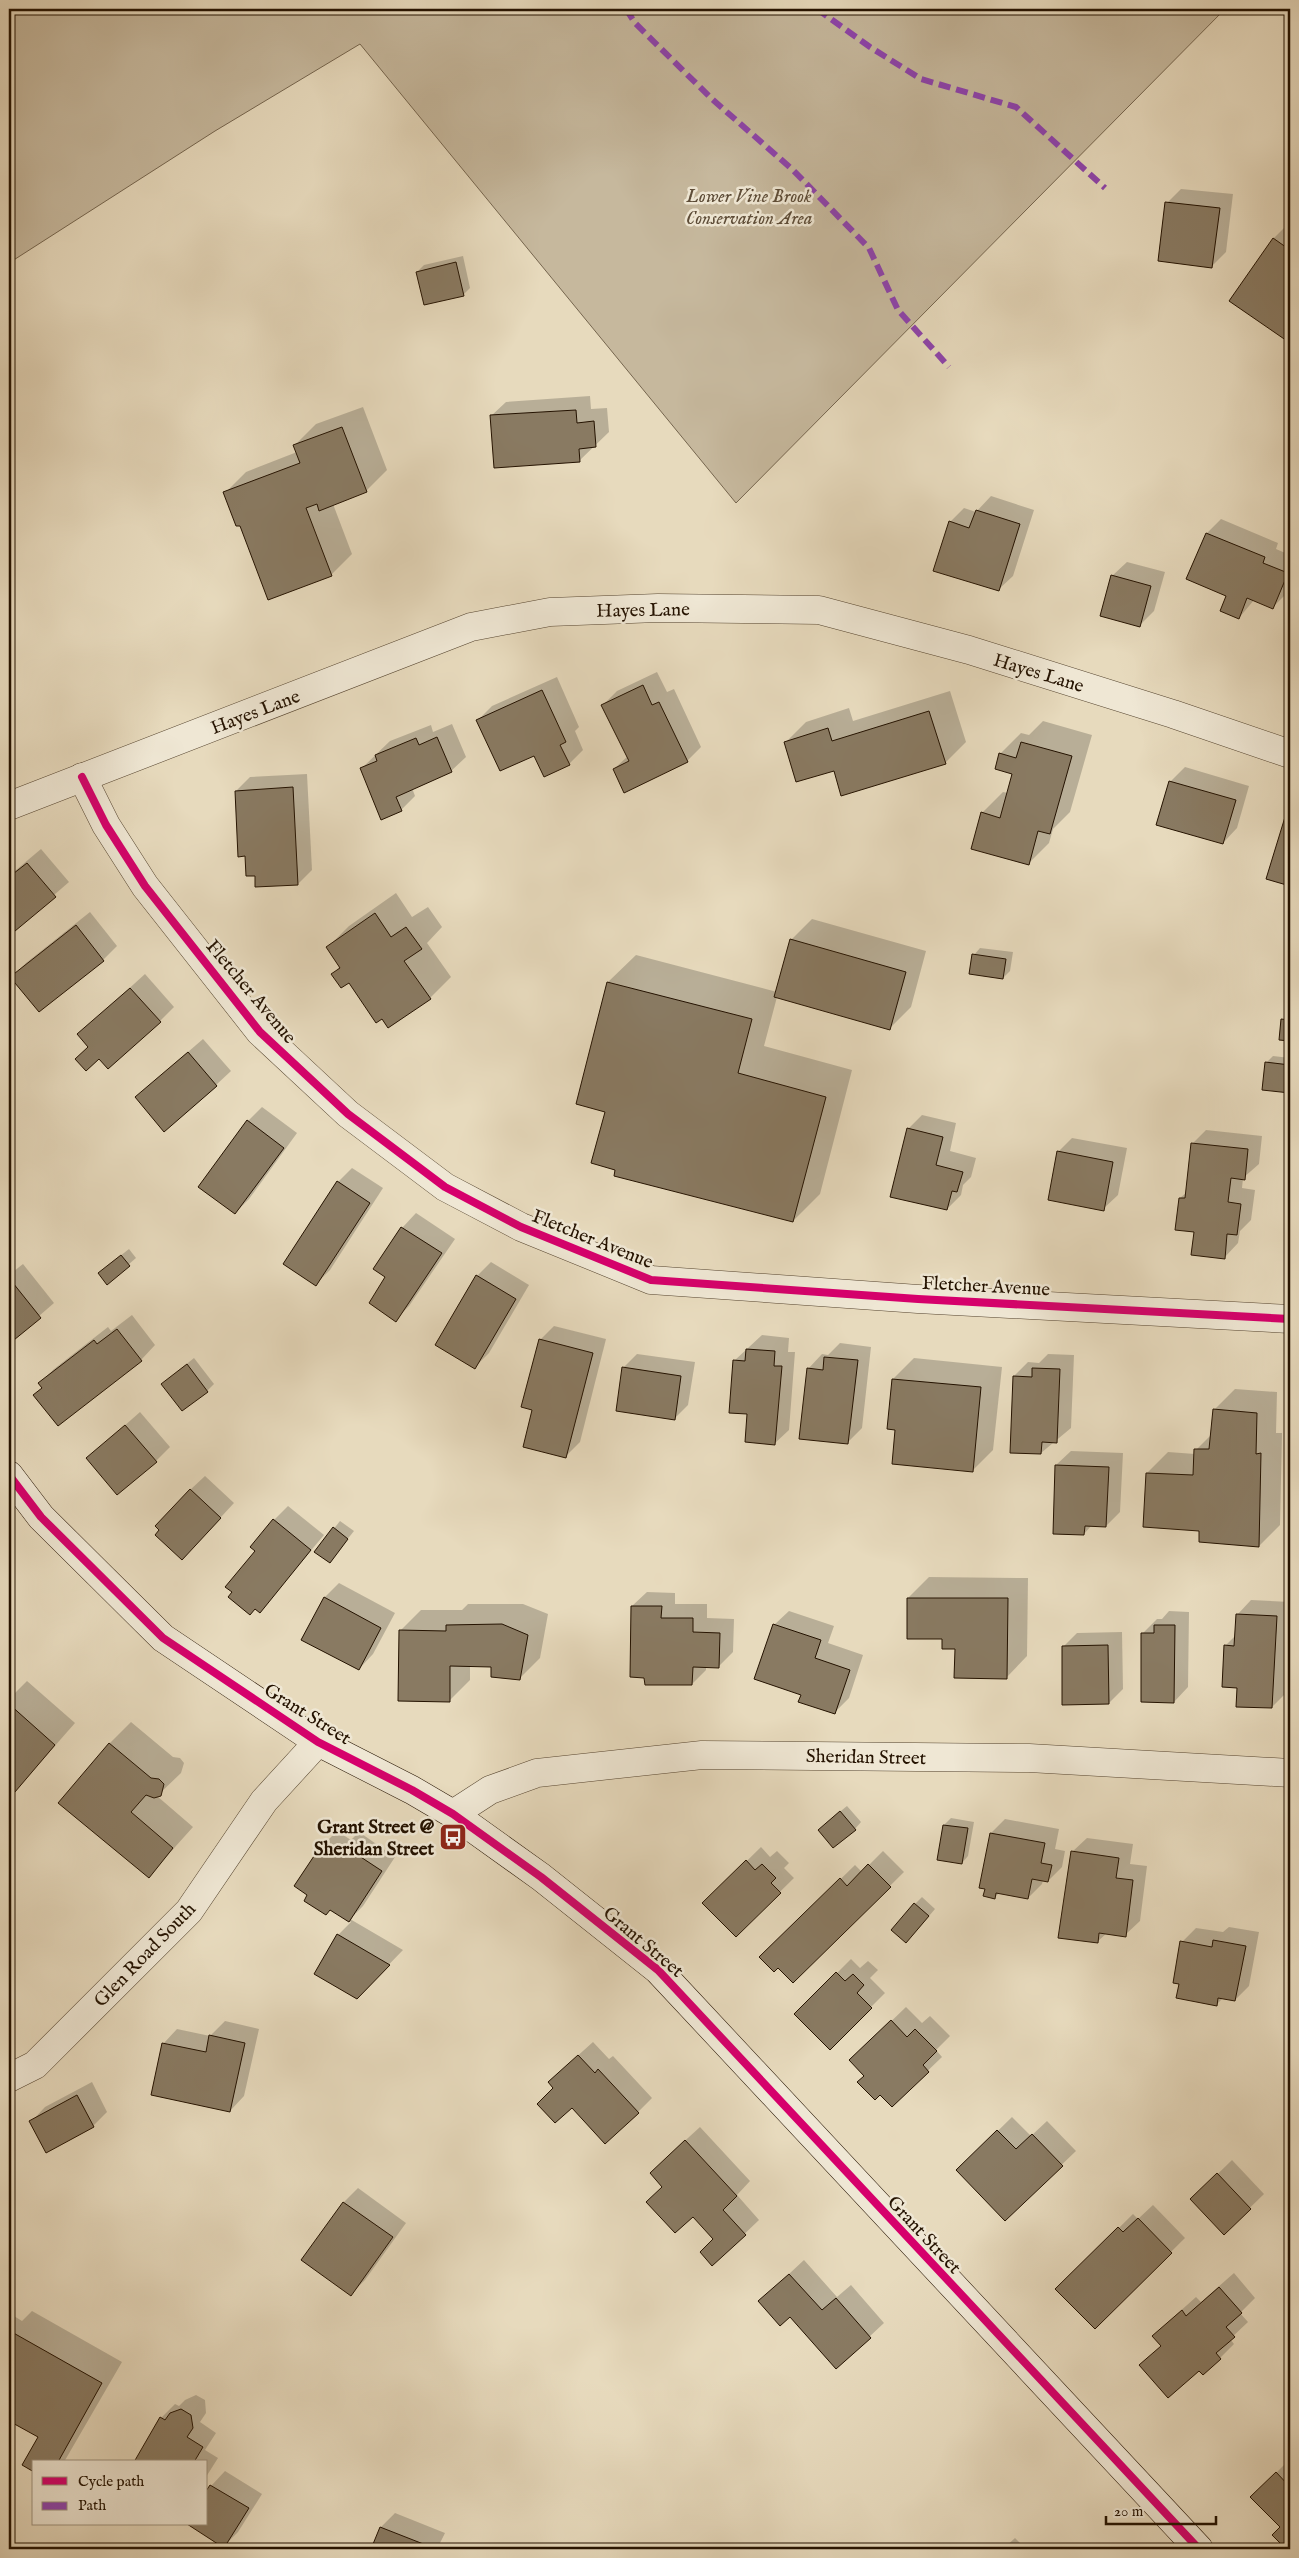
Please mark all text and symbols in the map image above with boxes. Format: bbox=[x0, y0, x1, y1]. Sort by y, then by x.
park label: Lower Vine Brook Conservation Area bbox=[685, 185, 812, 231]
street label: Hayes Lane bbox=[596, 598, 690, 624]
street label: Hayes Lane bbox=[990, 649, 1087, 699]
street label: Hayes Lane bbox=[208, 685, 304, 741]
street label: Fletcher Avenue bbox=[200, 935, 301, 1049]
street label: Fletcher Avenue bbox=[528, 1205, 657, 1275]
street label: Fletcher Avenue bbox=[921, 1272, 1051, 1302]
street label: Grant Street bbox=[259, 1678, 355, 1751]
street label: Sheridan Street bbox=[806, 1745, 927, 1771]
place label: Grant Street @ Sheridan Street bbox=[314, 1816, 435, 1862]
bus stop icon: Grant Street @ Sheridan Street bbox=[438, 1822, 468, 1852]
street label: Glen Road South bbox=[89, 1898, 202, 2013]
street label: Grant Street bbox=[597, 1902, 688, 1984]
street label: Grant Street bbox=[881, 2191, 966, 2280]
legend bbox=[32, 2460, 208, 2526]
text: Cycle path bbox=[78, 2472, 144, 2491]
scale bar bbox=[1106, 2493, 1216, 2525]
text: Path bbox=[78, 2496, 106, 2515]
text: 20 m bbox=[1114, 2502, 1144, 2521]

